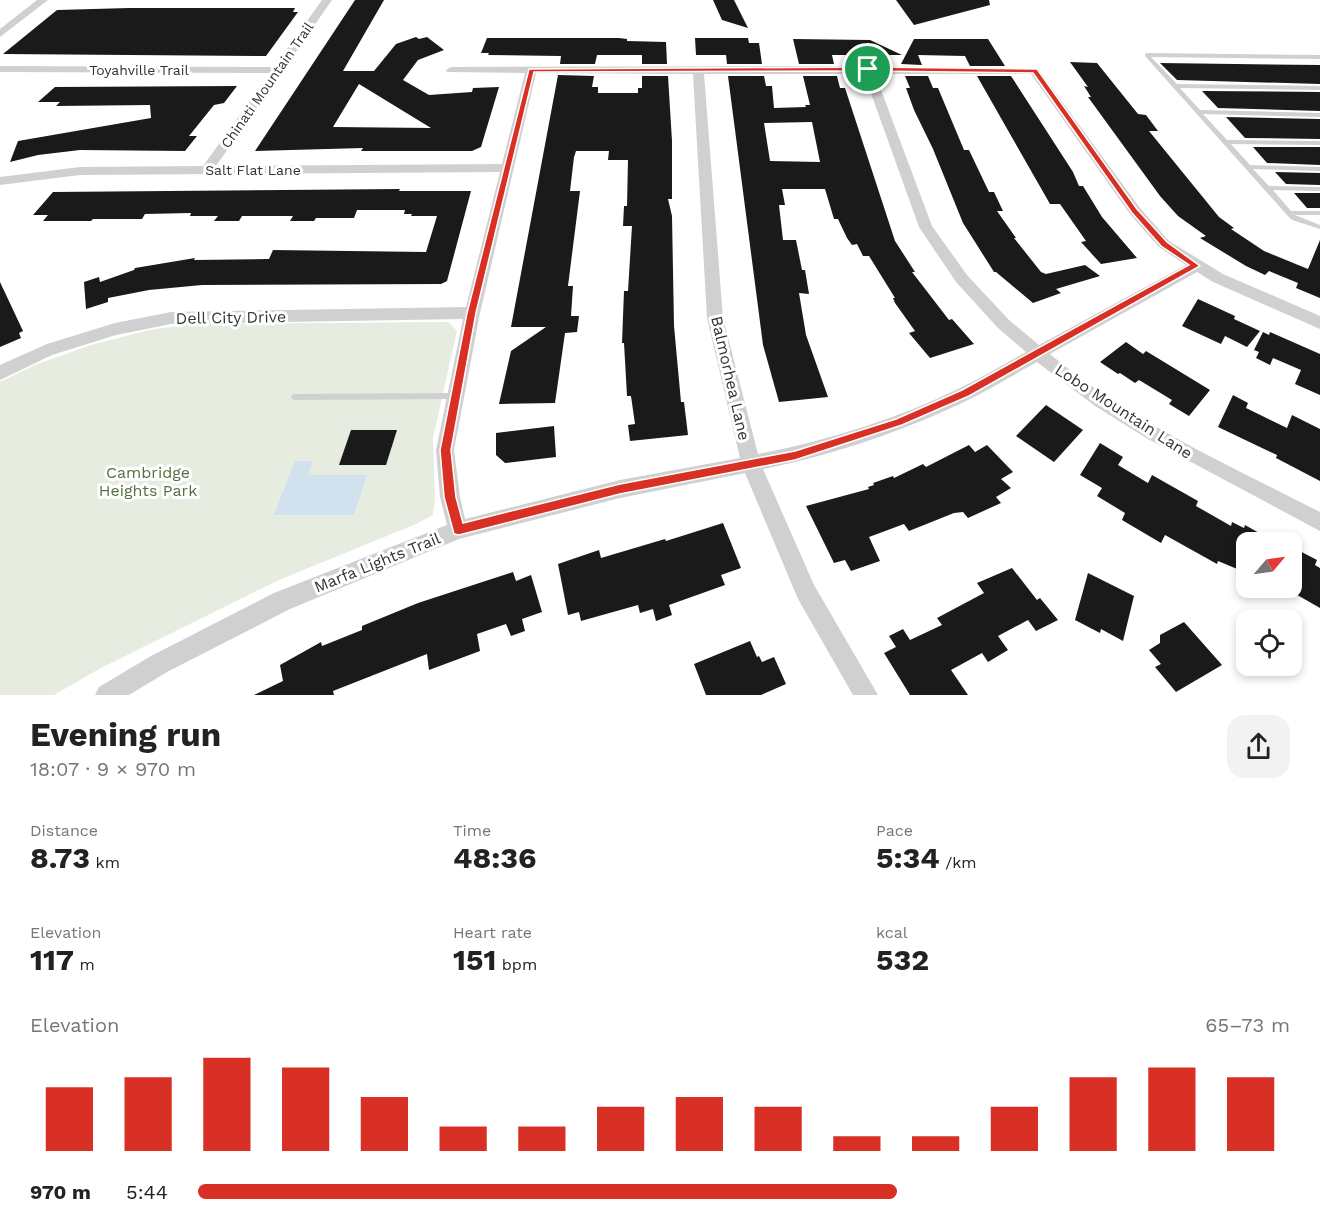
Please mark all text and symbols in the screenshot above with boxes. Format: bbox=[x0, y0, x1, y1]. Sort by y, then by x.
street label: Chinati Mountain Trail bbox=[218, 19, 317, 151]
pin bbox=[842, 43, 893, 94]
icon: arrive bbox=[851, 52, 884, 85]
street label: Toyahville Trail bbox=[89, 62, 189, 78]
street label: Salt Flat Lane bbox=[205, 162, 301, 178]
street label: Dell City Drive bbox=[176, 307, 286, 328]
street label: Balmorhea Lane bbox=[707, 314, 754, 442]
street label: Lobo Mountain Lane bbox=[1051, 360, 1196, 463]
park label: Cambridge Heights Park bbox=[99, 463, 197, 500]
street label: Marfa Lights Trail bbox=[311, 528, 443, 596]
north arrow bbox=[1236, 532, 1302, 598]
map controls bbox=[1236, 532, 1302, 676]
button: locate bbox=[1236, 610, 1302, 676]
text: Evening run bbox=[30, 715, 221, 754]
button: share bbox=[1227, 715, 1290, 778]
text: 18:07 · 9 × 970 m bbox=[30, 757, 196, 781]
text: Distance bbox=[30, 821, 98, 840]
text: Time bbox=[453, 821, 491, 840]
text: Pace bbox=[876, 821, 913, 840]
text: 8.73 bbox=[30, 840, 90, 875]
text: 48:36 bbox=[453, 840, 537, 875]
text: 5:34 bbox=[876, 840, 940, 875]
text: km bbox=[90, 853, 120, 872]
text: /km bbox=[940, 853, 977, 872]
text: Elevation bbox=[30, 923, 101, 942]
text: Heart rate bbox=[453, 923, 532, 942]
text: kcal bbox=[876, 923, 908, 942]
text: 117 bbox=[30, 942, 74, 977]
text: 151 bbox=[453, 942, 496, 977]
text: 532 bbox=[876, 942, 929, 977]
text: m bbox=[74, 955, 95, 974]
text: bpm bbox=[496, 955, 537, 974]
text: Elevation bbox=[30, 1013, 119, 1037]
text: 65–73 m bbox=[1205, 1013, 1290, 1037]
text: 970 m bbox=[30, 1180, 91, 1204]
text: 5:44 bbox=[126, 1180, 168, 1204]

